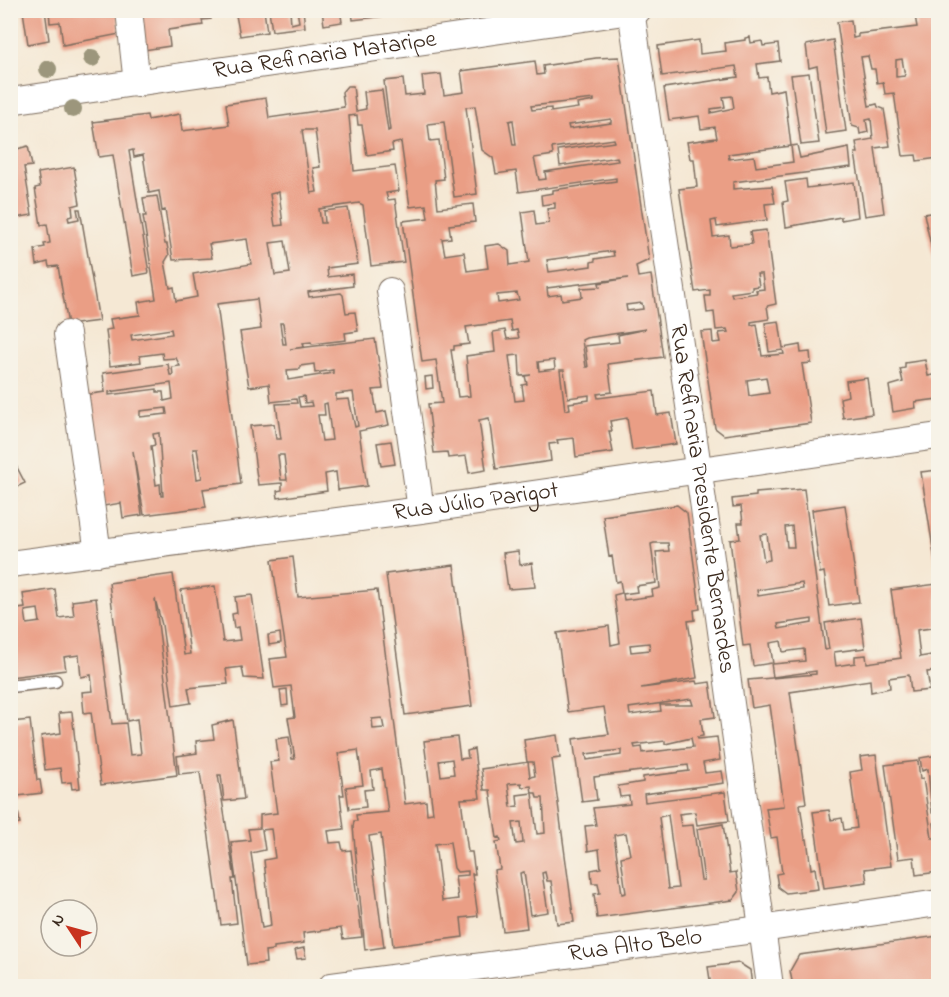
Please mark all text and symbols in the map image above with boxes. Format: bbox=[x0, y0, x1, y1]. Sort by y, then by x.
street label: Rua Refinaria Mataripe bbox=[211, 22, 439, 89]
street label: Rua Refinaria Presidente Bernardes bbox=[660, 322, 744, 676]
street label: Rua Júlio Parigot bbox=[391, 473, 561, 531]
north arrow bbox=[39, 898, 99, 958]
text: N bbox=[46, 909, 71, 932]
street label: Rua Alto Belo bbox=[566, 919, 704, 972]

